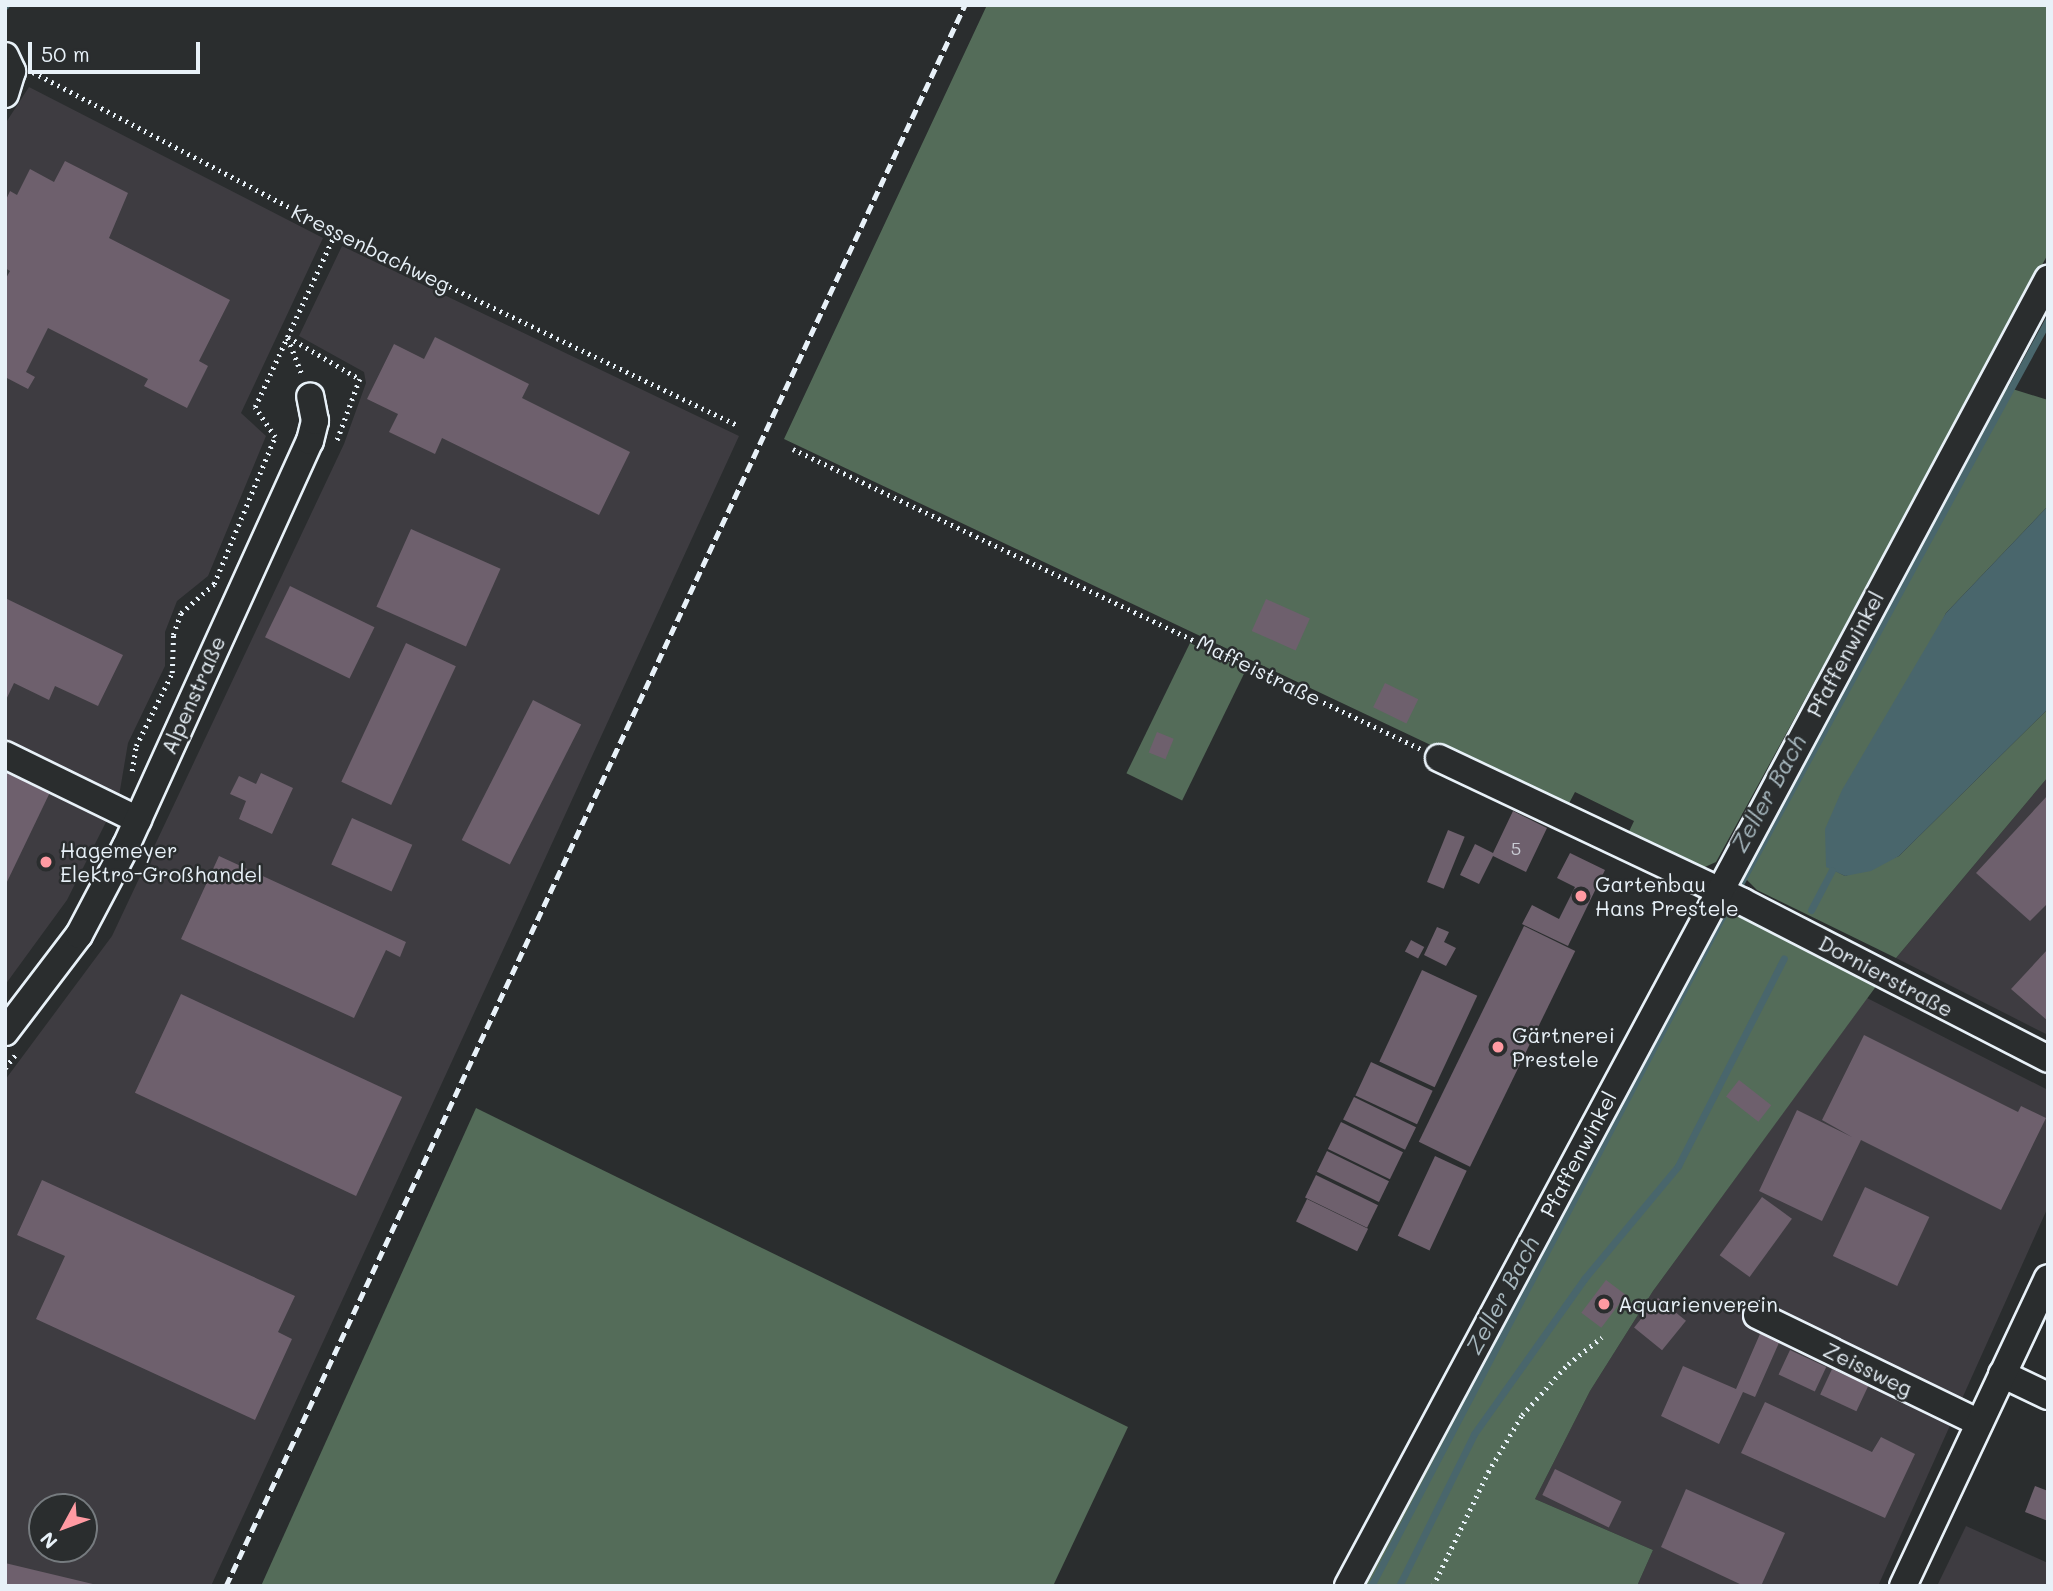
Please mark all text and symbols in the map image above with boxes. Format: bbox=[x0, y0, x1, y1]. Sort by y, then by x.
scale bar bbox=[32, 28, 203, 72]
text: 50 m bbox=[41, 40, 90, 67]
street label: Kressenbachweg bbox=[288, 199, 454, 297]
street label: Pfaffenwinkel bbox=[1801, 587, 1889, 721]
street label: Maffeistraße bbox=[1193, 629, 1325, 711]
street label: Alpenstraße bbox=[156, 632, 230, 758]
water label: Zeller Bach bbox=[1725, 730, 1811, 856]
place label: Hagemeyer Elektro-Großhandel bbox=[60, 837, 263, 887]
house number: 5 bbox=[1511, 837, 1521, 859]
marker: Hagemeyer Elektro-Großhandel bbox=[38, 854, 54, 870]
place label: Gartenbau Hans Prestele bbox=[1595, 871, 1739, 921]
marker: Gartenbau Hans Prestele bbox=[1573, 888, 1589, 904]
street label: Dornierstraße bbox=[1815, 930, 1957, 1022]
place label: Gärtnerei Prestele bbox=[1512, 1022, 1615, 1072]
marker: Gärtnerei Prestele bbox=[1490, 1039, 1506, 1055]
street label: Pfaffenwinkel bbox=[1534, 1087, 1622, 1221]
water label: Zeller Bach bbox=[1459, 1231, 1545, 1359]
place label: Aquarienverein bbox=[1618, 1291, 1778, 1317]
marker: Aquarienverein bbox=[1596, 1296, 1612, 1312]
street label: Zeissweg bbox=[1820, 1337, 1916, 1401]
north arrow bbox=[28, 1493, 98, 1563]
text: N bbox=[34, 1527, 62, 1554]

